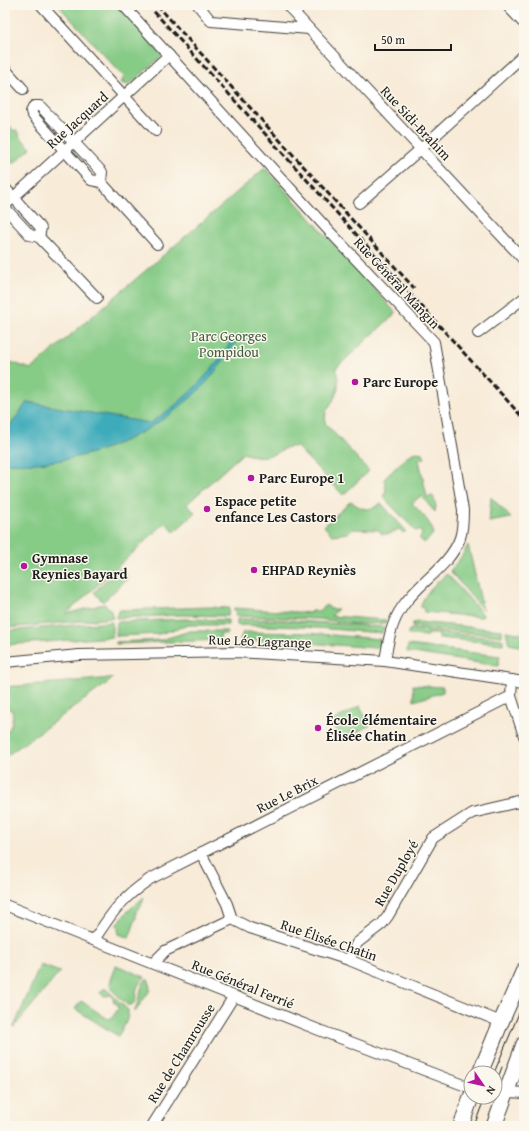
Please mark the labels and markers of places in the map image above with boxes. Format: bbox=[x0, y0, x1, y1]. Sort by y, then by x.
place label: Parc Europe bbox=[363, 372, 438, 392]
marker: Parc Europe bbox=[350, 377, 360, 387]
place label: Parc Europe 1 bbox=[259, 468, 344, 488]
marker: Parc Europe 1 bbox=[246, 473, 256, 483]
place label: Espace petite enfance Les Castors bbox=[215, 491, 336, 527]
marker: Espace petite enfance Les Castors bbox=[202, 504, 212, 514]
place label: Gymnase Reynies Bayard bbox=[32, 548, 128, 584]
place label: EHPAD Reyniès bbox=[262, 560, 356, 580]
marker: Gymnase Reynies Bayard bbox=[19, 561, 29, 571]
marker: EHPAD Reyniès bbox=[249, 565, 259, 575]
place label: École élémentaire Élisée Chatin bbox=[326, 710, 437, 746]
marker: École élémentaire Élisée Chatin bbox=[313, 723, 323, 733]

